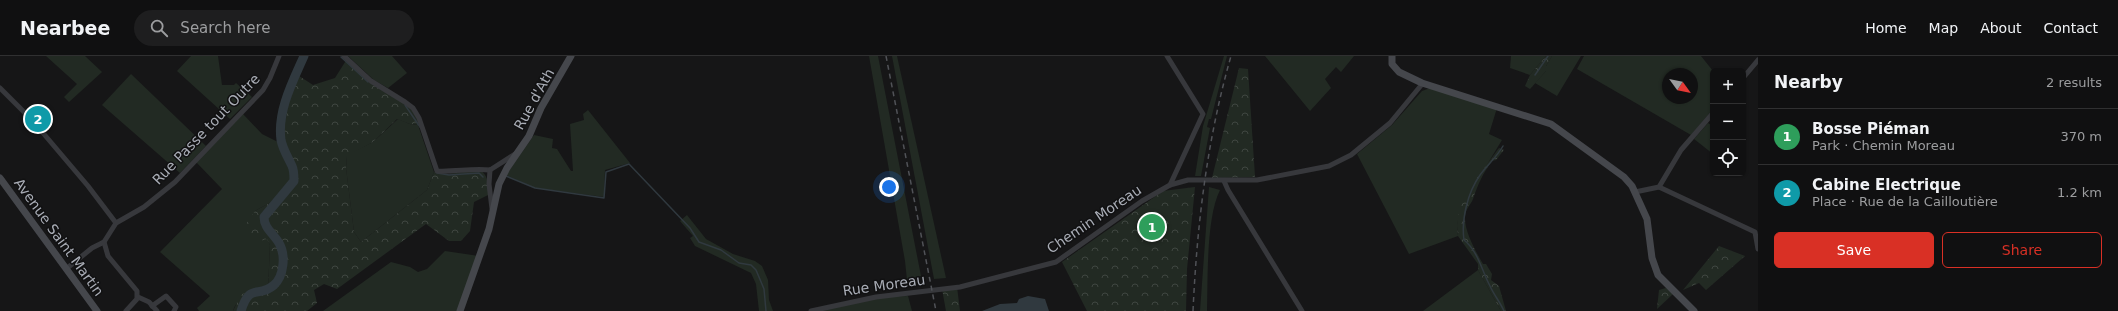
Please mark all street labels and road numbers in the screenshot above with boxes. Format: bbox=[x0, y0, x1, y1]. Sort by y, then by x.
street label: Rue d'Ath bbox=[511, 66, 557, 132]
street label: Rue Passe tout Outre bbox=[149, 70, 263, 188]
street label: Avenue Saint Martin bbox=[11, 175, 107, 299]
street label: Chemin Moreau bbox=[1044, 182, 1144, 256]
street label: Rue Moreau bbox=[842, 271, 926, 299]

